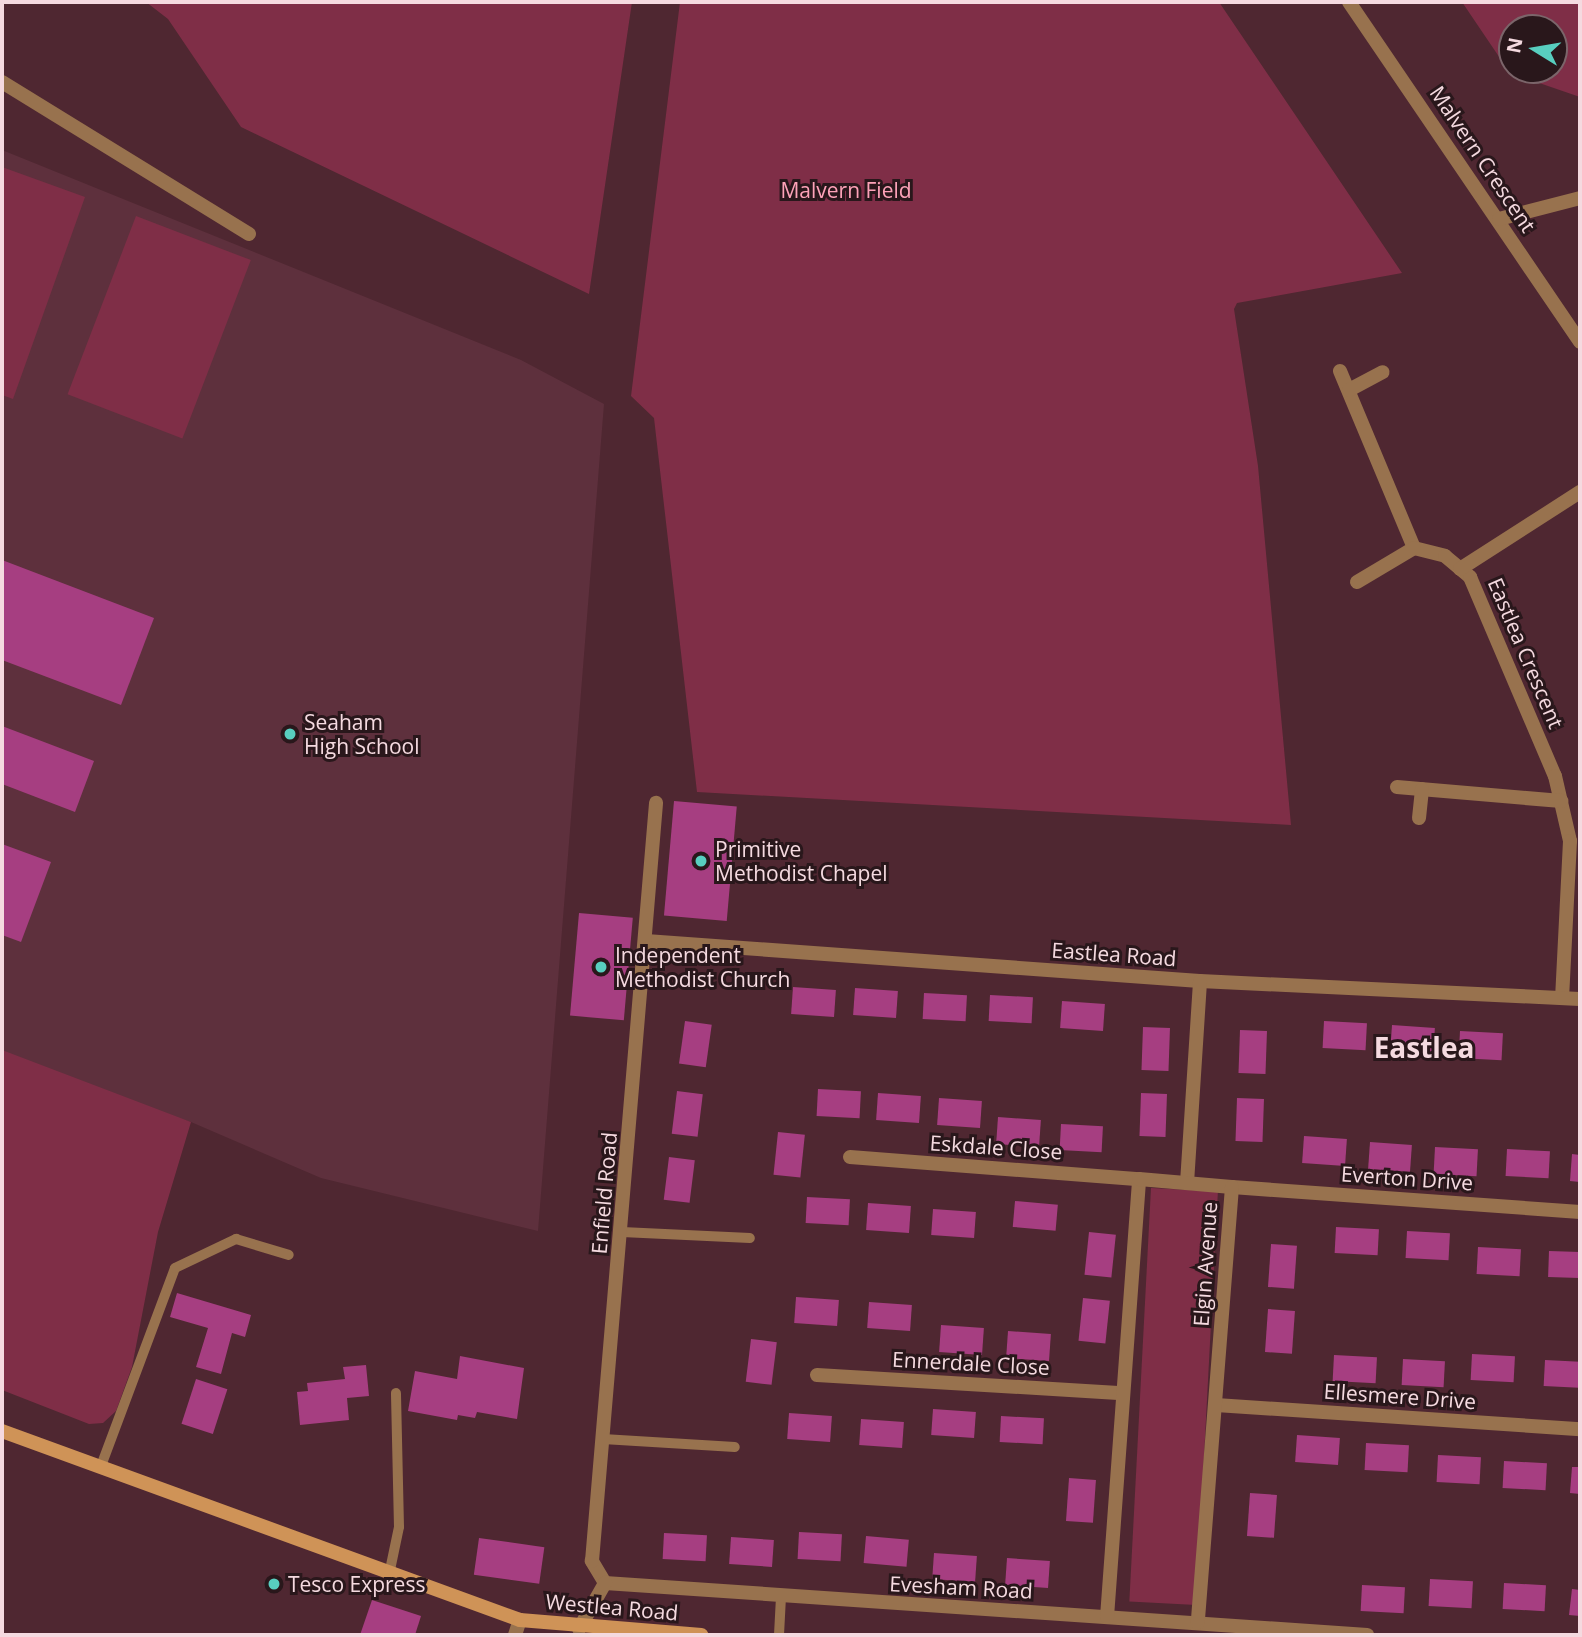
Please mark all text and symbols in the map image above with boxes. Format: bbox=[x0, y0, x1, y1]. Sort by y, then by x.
north arrow bbox=[1498, 14, 1568, 84]
text: N bbox=[1500, 35, 1529, 55]
street label: Malvern Crescent bbox=[1425, 81, 1541, 237]
park label: Malvern Field bbox=[780, 177, 912, 203]
street label: Eastlea Crescent bbox=[1483, 574, 1569, 732]
place label: Seaham High School bbox=[304, 709, 420, 759]
marker: Seaham High School bbox=[282, 726, 298, 742]
place label: Primitive Methodist Chapel bbox=[715, 836, 887, 886]
marker: Primitive Methodist Chapel bbox=[693, 853, 709, 869]
street label: Eastlea Road bbox=[1051, 937, 1177, 971]
place label: Independent Methodist Church bbox=[615, 942, 790, 992]
marker: Independent Methodist Church bbox=[593, 959, 609, 975]
district label: Eastlea bbox=[1374, 1030, 1474, 1064]
street label: Eskdale Close bbox=[929, 1130, 1063, 1164]
street label: Enfield Road bbox=[586, 1131, 622, 1255]
street label: Everton Drive bbox=[1340, 1161, 1474, 1195]
street label: Elgin Avenue bbox=[1188, 1201, 1222, 1327]
street label: Ennerdale Close bbox=[892, 1346, 1050, 1380]
street label: Ellesmere Drive bbox=[1323, 1378, 1477, 1414]
place label: Tesco Express bbox=[288, 1571, 425, 1597]
street label: Evesham Road bbox=[889, 1571, 1033, 1603]
marker: Tesco Express bbox=[266, 1576, 282, 1592]
street label: Westlea Road bbox=[545, 1589, 679, 1625]

